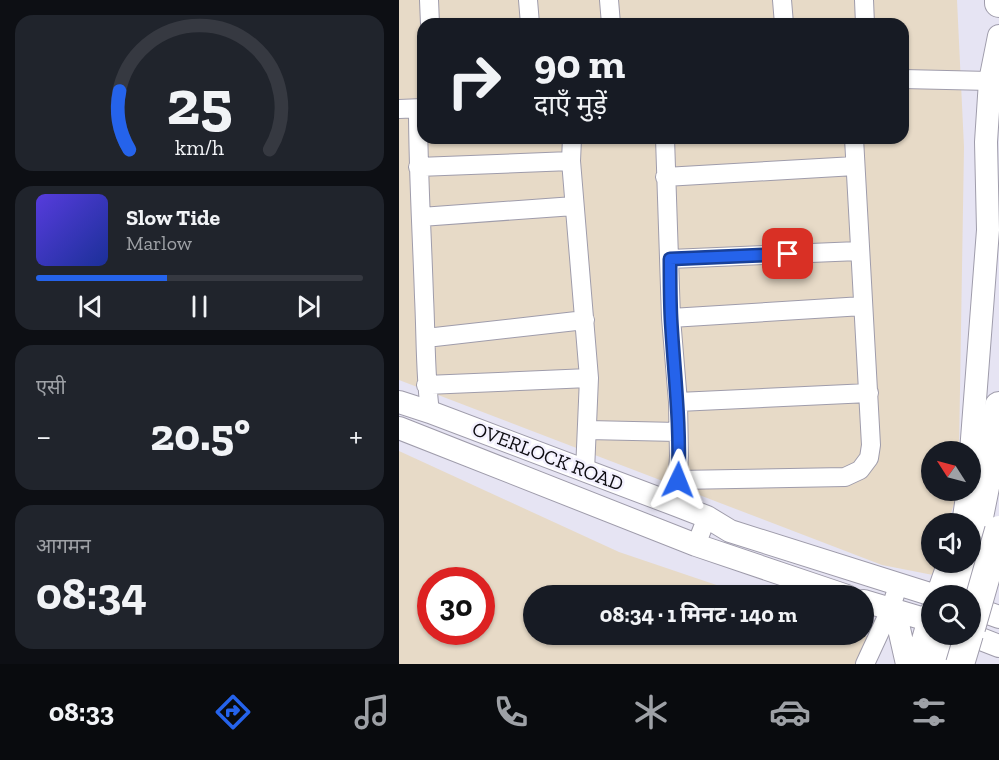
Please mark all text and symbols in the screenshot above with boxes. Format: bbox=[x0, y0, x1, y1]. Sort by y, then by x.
text: 90 m bbox=[534, 38, 625, 89]
icon: right bbox=[435, 42, 513, 120]
text: 25 bbox=[166, 65, 233, 140]
text: दाएँ मुड़ें bbox=[534, 89, 607, 121]
text: km/h bbox=[175, 135, 224, 160]
text: Slow Tide bbox=[126, 204, 220, 231]
pin bbox=[762, 228, 813, 279]
text: Marlow bbox=[126, 231, 192, 255]
icon: arrive bbox=[771, 237, 804, 270]
icon: previous bbox=[74, 290, 107, 323]
icon: pause bbox=[183, 290, 216, 323]
icon: next bbox=[292, 290, 325, 323]
text: एसी bbox=[36, 375, 66, 399]
text: 20.5° bbox=[150, 408, 250, 462]
text: − bbox=[36, 416, 51, 455]
text: + bbox=[349, 416, 363, 455]
street label: OVERLOCK ROAD bbox=[469, 416, 627, 496]
north arrow bbox=[921, 441, 981, 501]
map controls bbox=[921, 441, 981, 645]
position arrow bbox=[646, 448, 710, 512]
button: sound bbox=[921, 513, 981, 573]
text: आगमन bbox=[36, 534, 91, 558]
text: 08:34 bbox=[36, 567, 147, 621]
speed limit sign: 30 bbox=[417, 567, 495, 645]
button: search bbox=[921, 585, 981, 645]
text: 08:34 · 1 मिनट · 140 m bbox=[600, 601, 797, 628]
icon: directions bbox=[212, 691, 254, 733]
icon: music bbox=[351, 691, 393, 733]
icon: phone bbox=[490, 691, 532, 733]
icon: climate bbox=[630, 691, 672, 733]
icon: car bbox=[769, 691, 811, 733]
icon: filters bbox=[908, 691, 950, 733]
text: 08:33 bbox=[49, 696, 114, 728]

